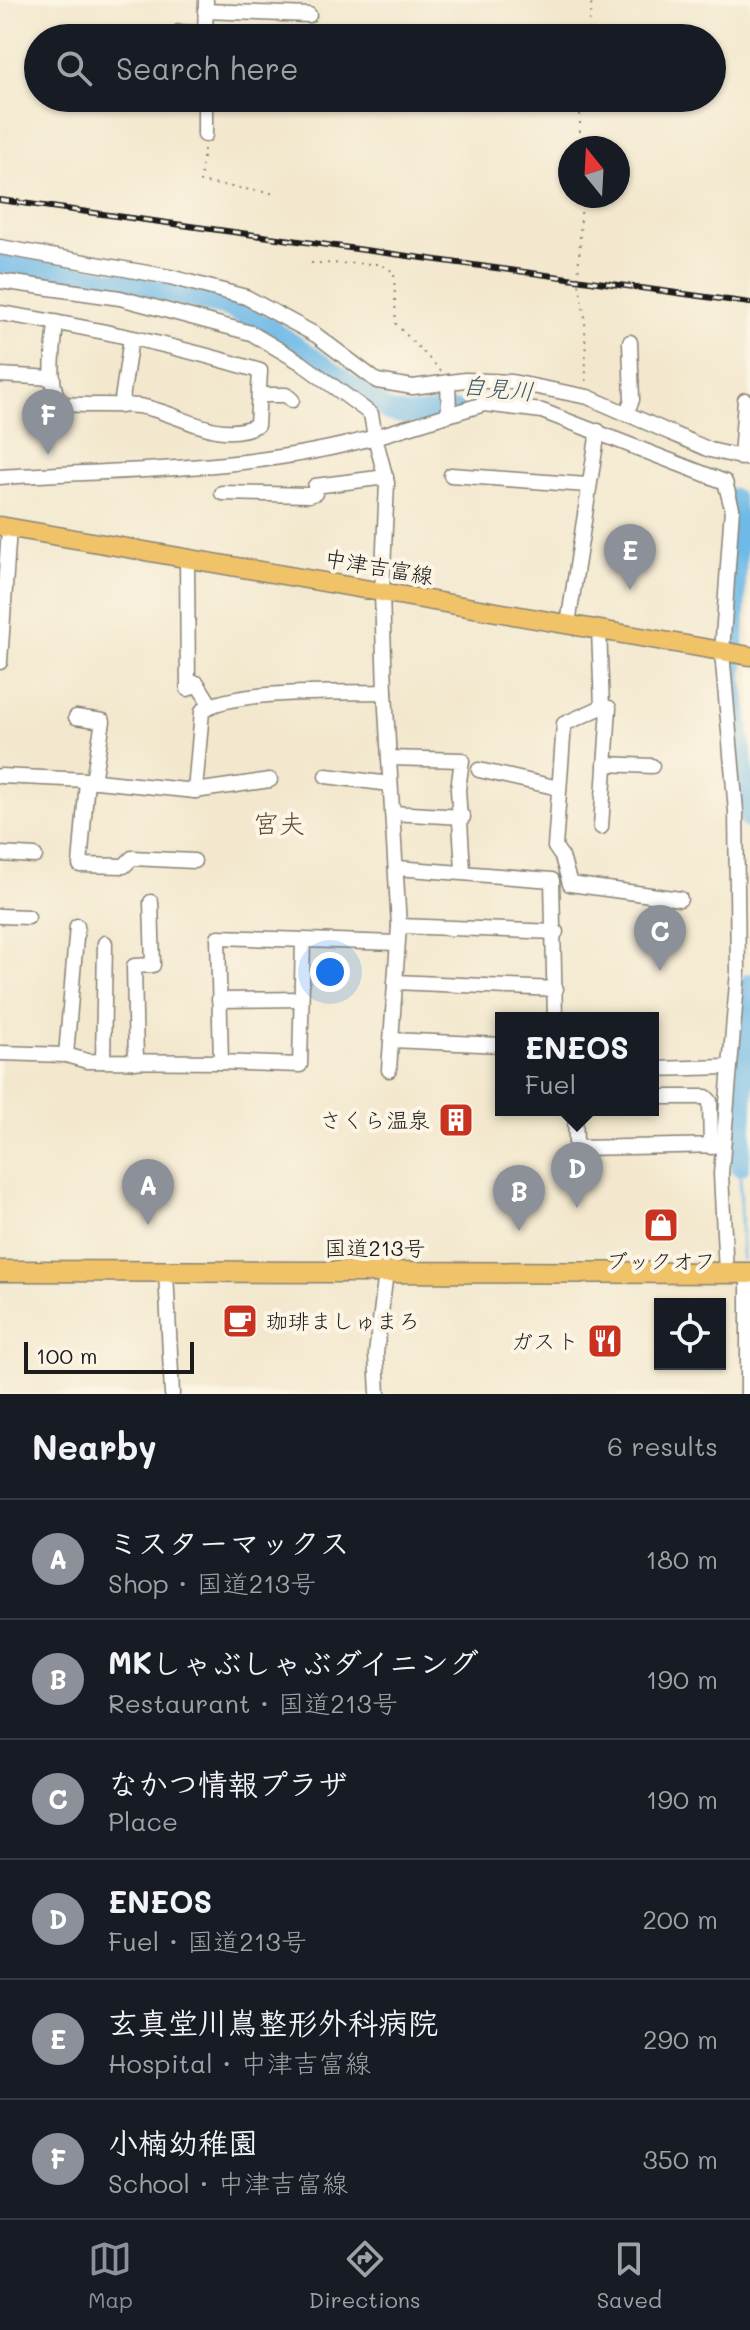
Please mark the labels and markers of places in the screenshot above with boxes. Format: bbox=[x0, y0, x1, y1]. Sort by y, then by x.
pin: F bbox=[22, 389, 74, 455]
pin: E bbox=[604, 524, 656, 590]
pin: C bbox=[634, 905, 686, 971]
building icon: さくら温泉 bbox=[437, 1101, 475, 1139]
place label: さくら温泉 bbox=[320, 1105, 430, 1134]
pin: D bbox=[551, 1142, 603, 1208]
pin: A bbox=[122, 1159, 174, 1225]
pin: B bbox=[493, 1165, 545, 1231]
shop icon: ブックオフ bbox=[642, 1206, 680, 1244]
place label: ブックオフ bbox=[606, 1246, 716, 1275]
cafe icon: 珈琲ましゅまろ bbox=[221, 1302, 259, 1340]
place label: 珈琲ましゅまろ bbox=[266, 1306, 420, 1335]
restaurant icon: ガスト bbox=[586, 1322, 624, 1360]
place label: ガスト bbox=[511, 1326, 579, 1355]

